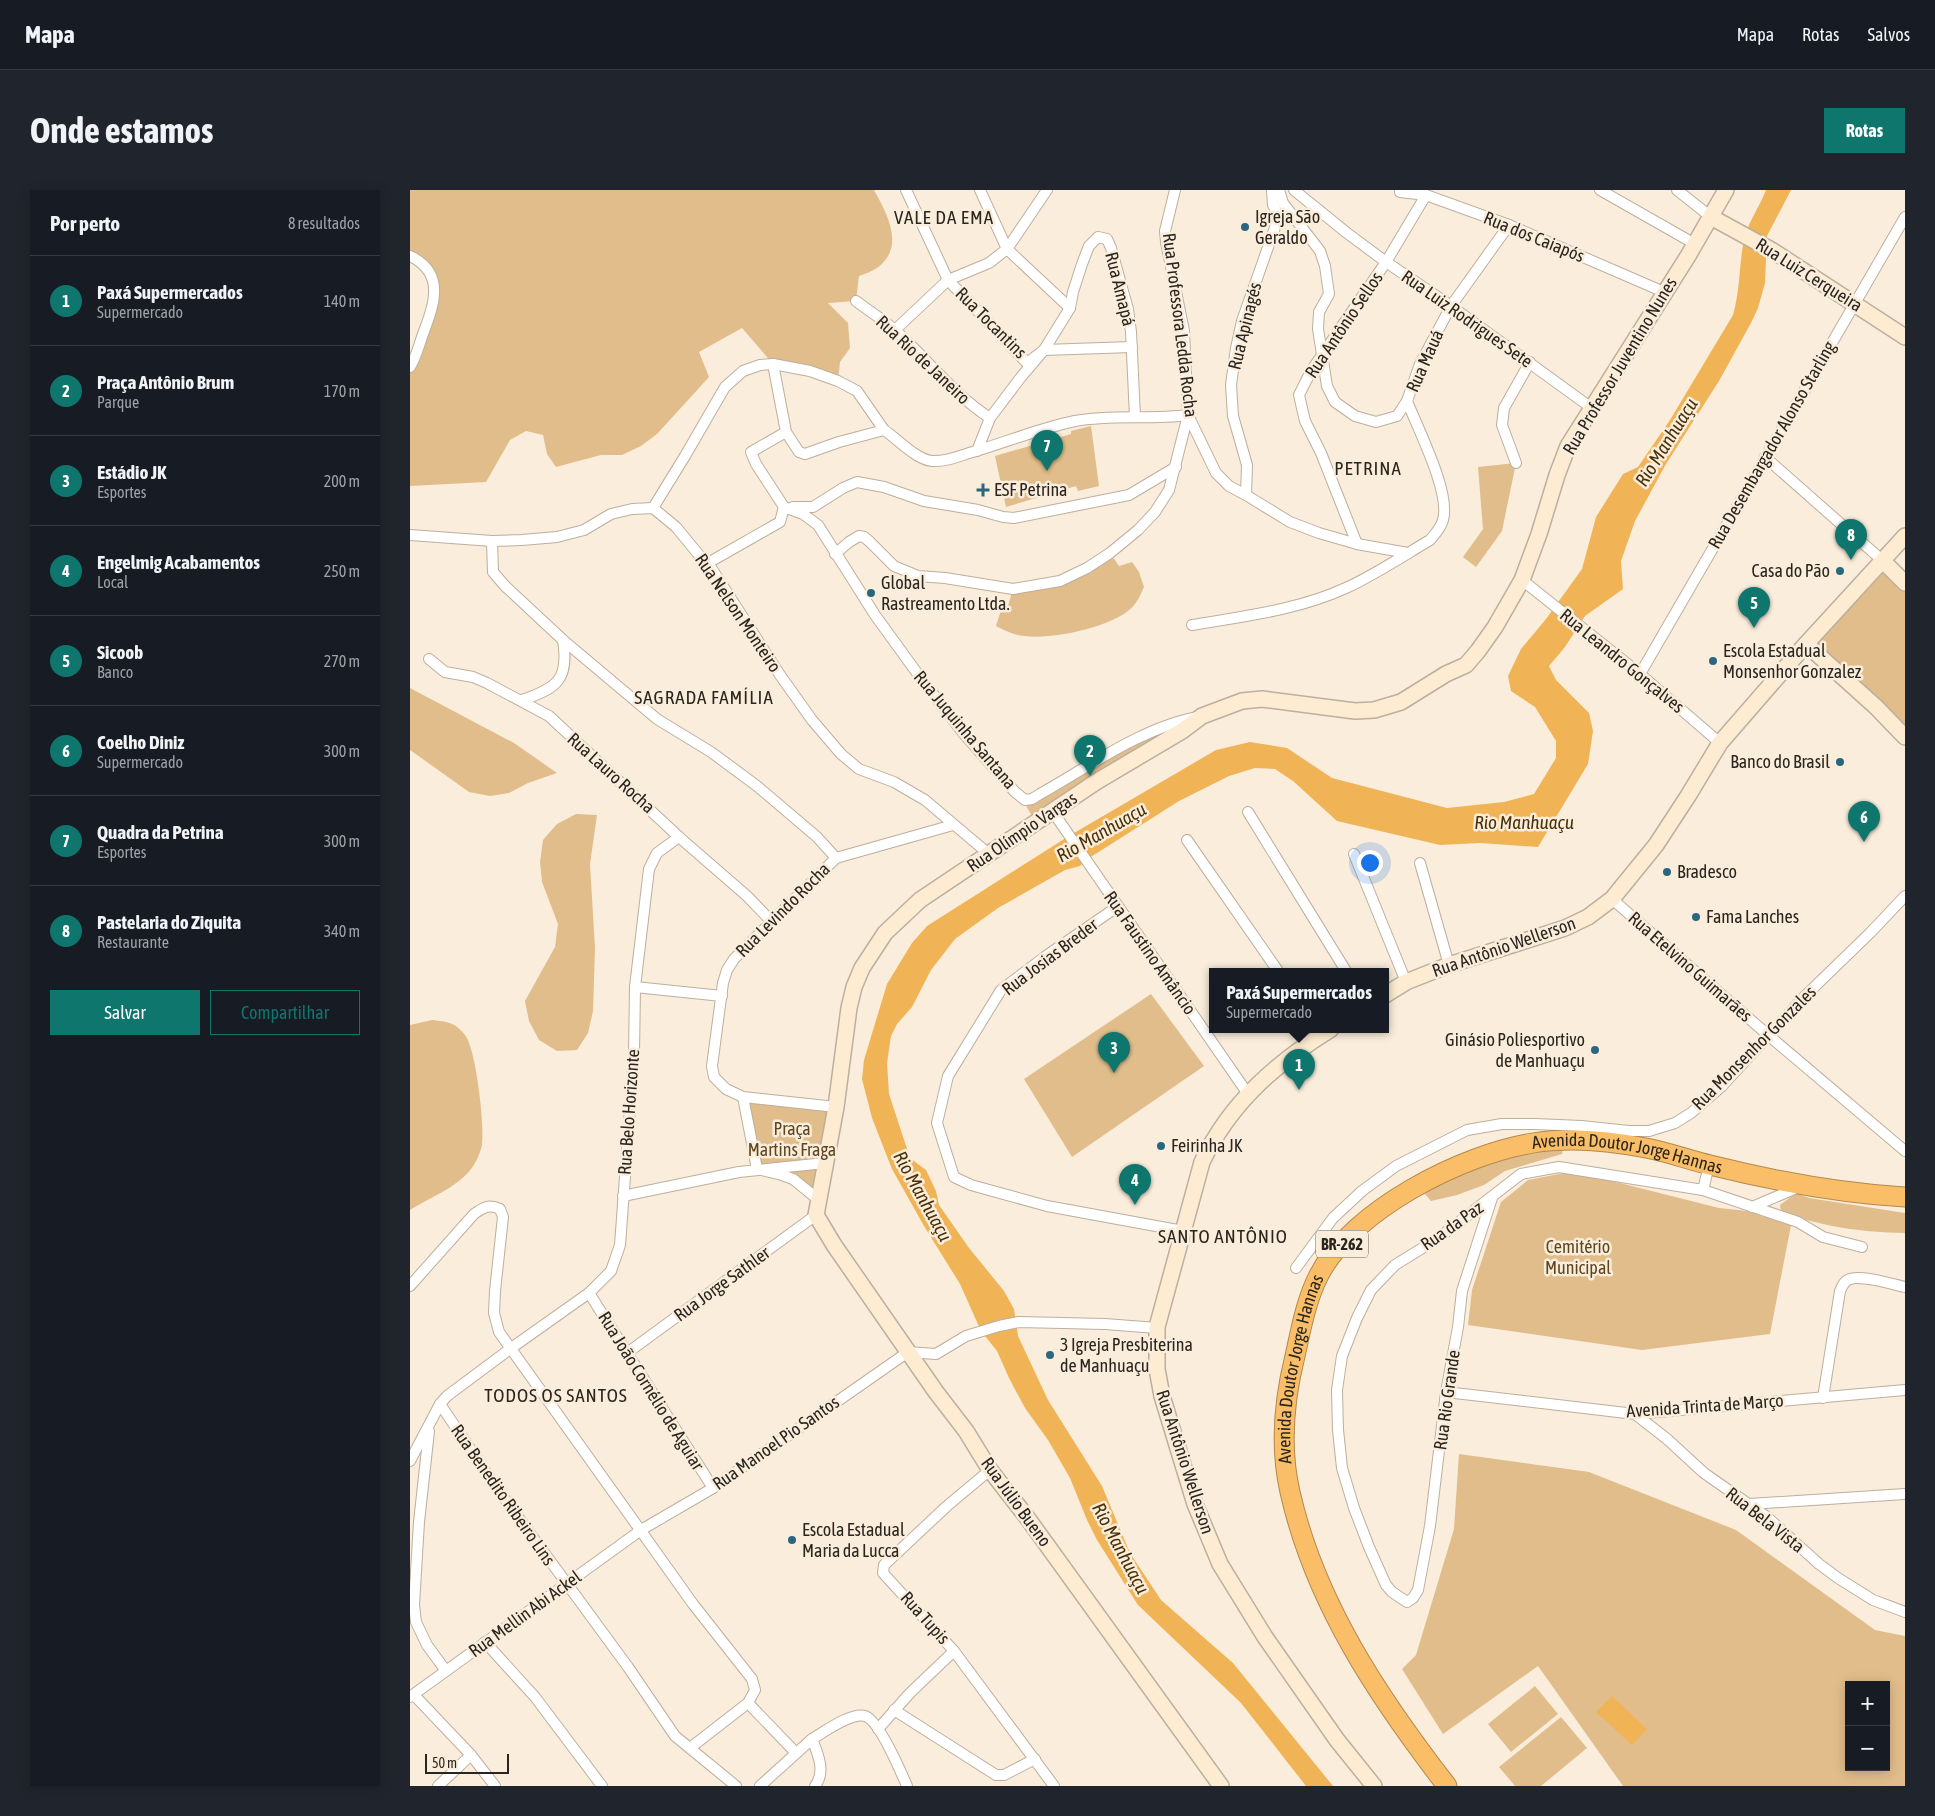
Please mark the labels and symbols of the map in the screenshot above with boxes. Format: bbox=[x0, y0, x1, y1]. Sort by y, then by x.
district label: VALE DA EMA bbox=[894, 206, 994, 228]
place label: Igreja São Geraldo bbox=[1255, 206, 1320, 248]
street label: Rua dos Caiapós bbox=[1481, 207, 1588, 266]
marker: Igreja São Geraldo bbox=[1239, 221, 1251, 233]
street label: Rua Professora Ledda Rocha bbox=[1159, 232, 1202, 418]
street label: Rua Luiz Cerqueira bbox=[1752, 233, 1866, 316]
street label: Rua Amapá bbox=[1101, 250, 1140, 328]
street label: Rua Luiz Rodrigues Sete bbox=[1398, 266, 1537, 372]
street label: Rua Antônio Sellos bbox=[1300, 268, 1387, 382]
street label: Rua Professor Juventino Nunes bbox=[1558, 273, 1681, 458]
street label: Rua Apinagés bbox=[1224, 280, 1265, 372]
street label: Rua Tocantins bbox=[951, 283, 1031, 363]
street label: Rua Rio de Janeiro bbox=[872, 311, 975, 408]
street label: Rua Mauá bbox=[1402, 326, 1448, 395]
street label: Rua Desembargador Alonso Starling bbox=[1703, 337, 1840, 552]
water label: Rio Manhuaçu bbox=[1630, 394, 1702, 490]
pin: 7 bbox=[1031, 430, 1063, 471]
district label: PETRINA bbox=[1334, 457, 1402, 479]
place label: ESF Petrina bbox=[994, 479, 1068, 500]
marker: ESF Petrina bbox=[976, 483, 990, 497]
pin: 8 bbox=[1835, 519, 1867, 560]
street label: Rua Nelson Monteiro bbox=[691, 549, 786, 676]
place label: Casa do Pão bbox=[1752, 560, 1830, 581]
marker: Casa do Pão bbox=[1834, 565, 1846, 577]
place label: Global Rastreamento Ltda. bbox=[881, 572, 1010, 614]
marker: Global Rastreamento Ltda. bbox=[865, 587, 877, 599]
pin: 5 bbox=[1738, 587, 1770, 628]
street label: Rua Leandro Gonçalves bbox=[1556, 604, 1689, 717]
place label: Escola Estadual Monsenhor Gonzalez bbox=[1723, 640, 1862, 682]
marker: Escola Estadual Monsenhor Gonzalez bbox=[1707, 655, 1719, 667]
street label: Rua Juquinha Santana bbox=[910, 666, 1021, 793]
district label: SAGRADA FAMÍLIA bbox=[634, 686, 774, 708]
street label: Rua Lauro Rocha bbox=[563, 728, 659, 817]
pin: 2 bbox=[1074, 735, 1106, 776]
place label: Banco do Brasil bbox=[1730, 751, 1830, 772]
marker: Banco do Brasil bbox=[1834, 756, 1846, 768]
street label: Rua Olímpio Vargas bbox=[963, 787, 1081, 876]
water label: Rio Manhuaçu bbox=[1052, 798, 1150, 866]
pin: 6 bbox=[1848, 801, 1880, 842]
water label: Rio Manhuaçu bbox=[1474, 811, 1574, 833]
your location bbox=[1357, 850, 1383, 876]
street label: Rua Levindo Rocha bbox=[731, 858, 834, 961]
place label: Bradesco bbox=[1677, 861, 1737, 882]
marker: Bradesco bbox=[1661, 866, 1673, 878]
street label: Rua Faustino Amâncio bbox=[1100, 887, 1201, 1019]
place label: Fama Lanches bbox=[1706, 906, 1799, 927]
street label: Rua Etelvino Guimarães bbox=[1624, 907, 1756, 1026]
marker: Fama Lanches bbox=[1690, 911, 1702, 923]
street label: Rua Antônio Wellerson bbox=[1429, 912, 1578, 981]
street label: Rua Josias Breder bbox=[998, 913, 1102, 999]
street label: Rua Monsenhor Gonzales bbox=[1687, 981, 1820, 1114]
place label: Ginásio Poliesportivo de Manhuaçu bbox=[1445, 1029, 1585, 1071]
pin: 3 bbox=[1098, 1032, 1130, 1073]
marker: Ginásio Poliesportivo de Manhuaçu bbox=[1589, 1044, 1601, 1056]
street label: Rua Belo Horizonte bbox=[614, 1048, 643, 1175]
pin: 1 bbox=[1283, 1049, 1315, 1090]
park label: Praça Martins Fraga bbox=[748, 1118, 836, 1160]
street label: Avenida Doutor Jorge Hannas bbox=[1530, 1129, 1724, 1178]
place label: Feirinha JK bbox=[1171, 1135, 1243, 1156]
marker: Feirinha JK bbox=[1155, 1140, 1167, 1152]
water label: Rio Manhuaçu bbox=[889, 1147, 957, 1245]
pin: 4 bbox=[1119, 1164, 1151, 1205]
street label: Rua da Paz bbox=[1417, 1196, 1487, 1255]
district label: SANTO ANTÔNIO bbox=[1158, 1225, 1288, 1247]
road number: BR-262 bbox=[1316, 1230, 1368, 1258]
park label: Cemitério Municipal bbox=[1545, 1236, 1611, 1278]
street label: Rua Jorge Sathler bbox=[670, 1241, 774, 1325]
street label: Avenida Doutor Jorge Hannas bbox=[1273, 1271, 1328, 1465]
street label: Rua João Cornélio de Aguiar bbox=[594, 1308, 709, 1474]
place label: 3 Igreja Presbiterina de Manhuaçu bbox=[1060, 1334, 1193, 1376]
marker: 3 Igreja Presbiterina de Manhuaçu bbox=[1044, 1349, 1056, 1361]
street label: Rua Rio Grande bbox=[1429, 1349, 1464, 1451]
district label: TODOS OS SANTOS bbox=[484, 1384, 628, 1406]
street label: Rua Antônio Wellerson bbox=[1152, 1387, 1219, 1537]
street label: Avenida Trinta de Março bbox=[1626, 1390, 1784, 1421]
street label: Rua Manoel Pio Santos bbox=[708, 1391, 843, 1494]
street label: Rua Benedito Ribeiro Lins bbox=[447, 1420, 560, 1569]
street label: Rua Júlio Bueno bbox=[977, 1453, 1056, 1551]
street label: Rua Bela Vista bbox=[1722, 1482, 1809, 1557]
water label: Rio Manhuaçu bbox=[1088, 1499, 1154, 1597]
place label: Escola Estadual Maria da Lucca bbox=[802, 1519, 905, 1561]
marker: Escola Estadual Maria da Lucca bbox=[786, 1534, 798, 1546]
street label: Rua Mellin Abi Ackel bbox=[465, 1566, 585, 1661]
street label: Rua Tupis bbox=[896, 1587, 954, 1648]
scale bar bbox=[425, 1751, 509, 1774]

